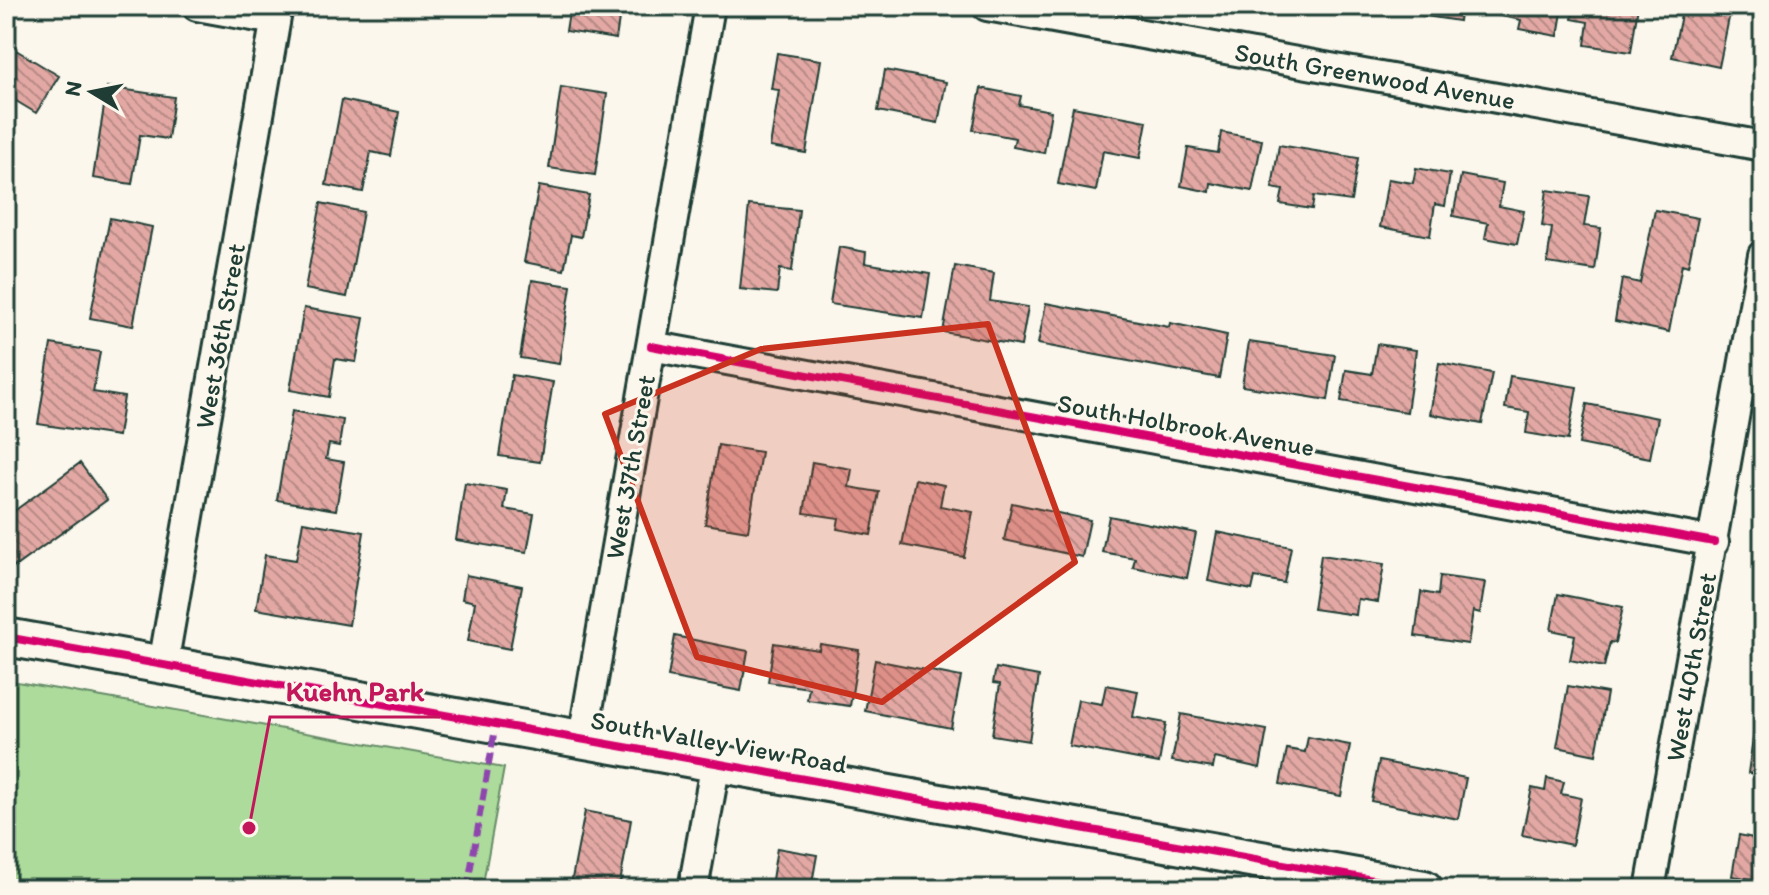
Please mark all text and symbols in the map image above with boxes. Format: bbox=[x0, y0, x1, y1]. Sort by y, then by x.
street label: South Greenwood Avenue bbox=[1232, 36, 1518, 116]
north arrow bbox=[52, 52, 132, 132]
text: N bbox=[58, 79, 87, 98]
street label: West 36th Street bbox=[188, 241, 252, 431]
street label: West 37th Street bbox=[598, 372, 662, 562]
street label: South Holbrook Avenue bbox=[1055, 387, 1317, 463]
street label: West 40th Street bbox=[1659, 570, 1723, 764]
callout: Kuehn Park bbox=[270, 665, 440, 717]
text: Kuehn Park bbox=[286, 674, 425, 708]
street label: South Valley View Road bbox=[588, 704, 850, 780]

